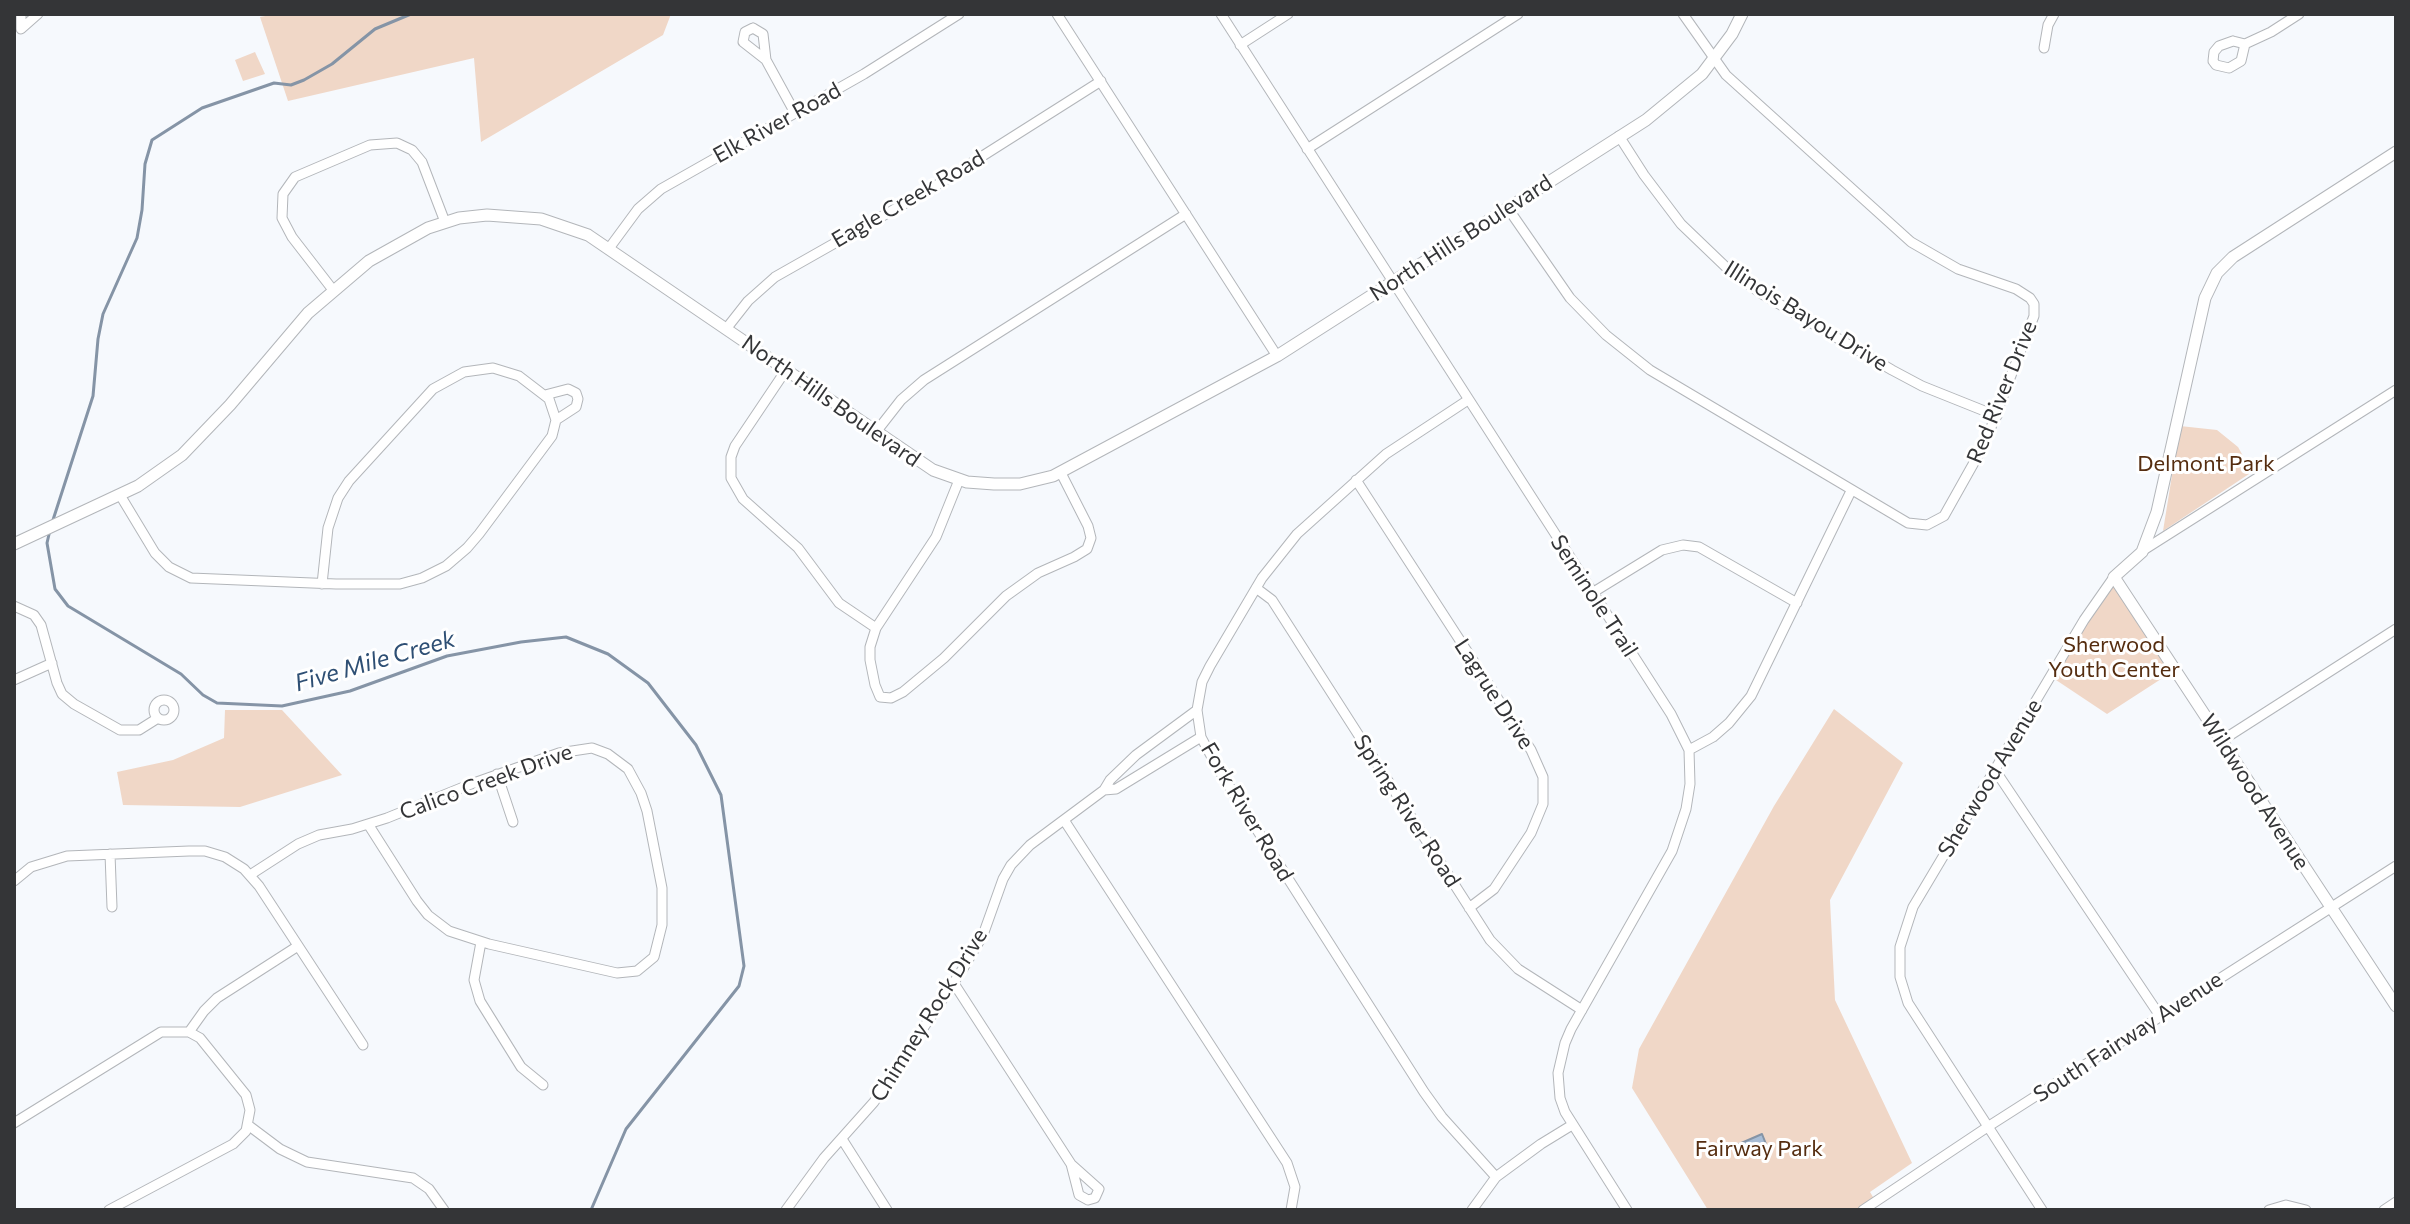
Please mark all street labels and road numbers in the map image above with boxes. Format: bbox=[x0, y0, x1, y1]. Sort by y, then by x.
street label: Elk River Road bbox=[708, 77, 846, 169]
street label: Eagle Creek Road bbox=[827, 145, 989, 253]
street label: North Hills Boulevard bbox=[1365, 169, 1557, 307]
street label: Illinois Bayou Drive bbox=[1719, 255, 1893, 377]
street label: Red River Drive bbox=[1961, 317, 2043, 467]
street label: North Hills Boulevard bbox=[737, 329, 925, 473]
street label: Seminole Trail bbox=[1545, 530, 1643, 662]
street label: Lagrue Drive bbox=[1449, 634, 1539, 754]
street label: Sherwood Avenue bbox=[1932, 694, 2048, 862]
street label: Wildwood Avenue bbox=[2195, 709, 2315, 875]
street label: Spring River Road bbox=[1348, 730, 1466, 892]
street label: Calico Creek Drive bbox=[396, 738, 576, 826]
street label: Fork River Road bbox=[1195, 738, 1299, 886]
street label: Chimney Rock Drive bbox=[865, 923, 993, 1107]
street label: South Fairway Avenue bbox=[2029, 966, 2227, 1108]

